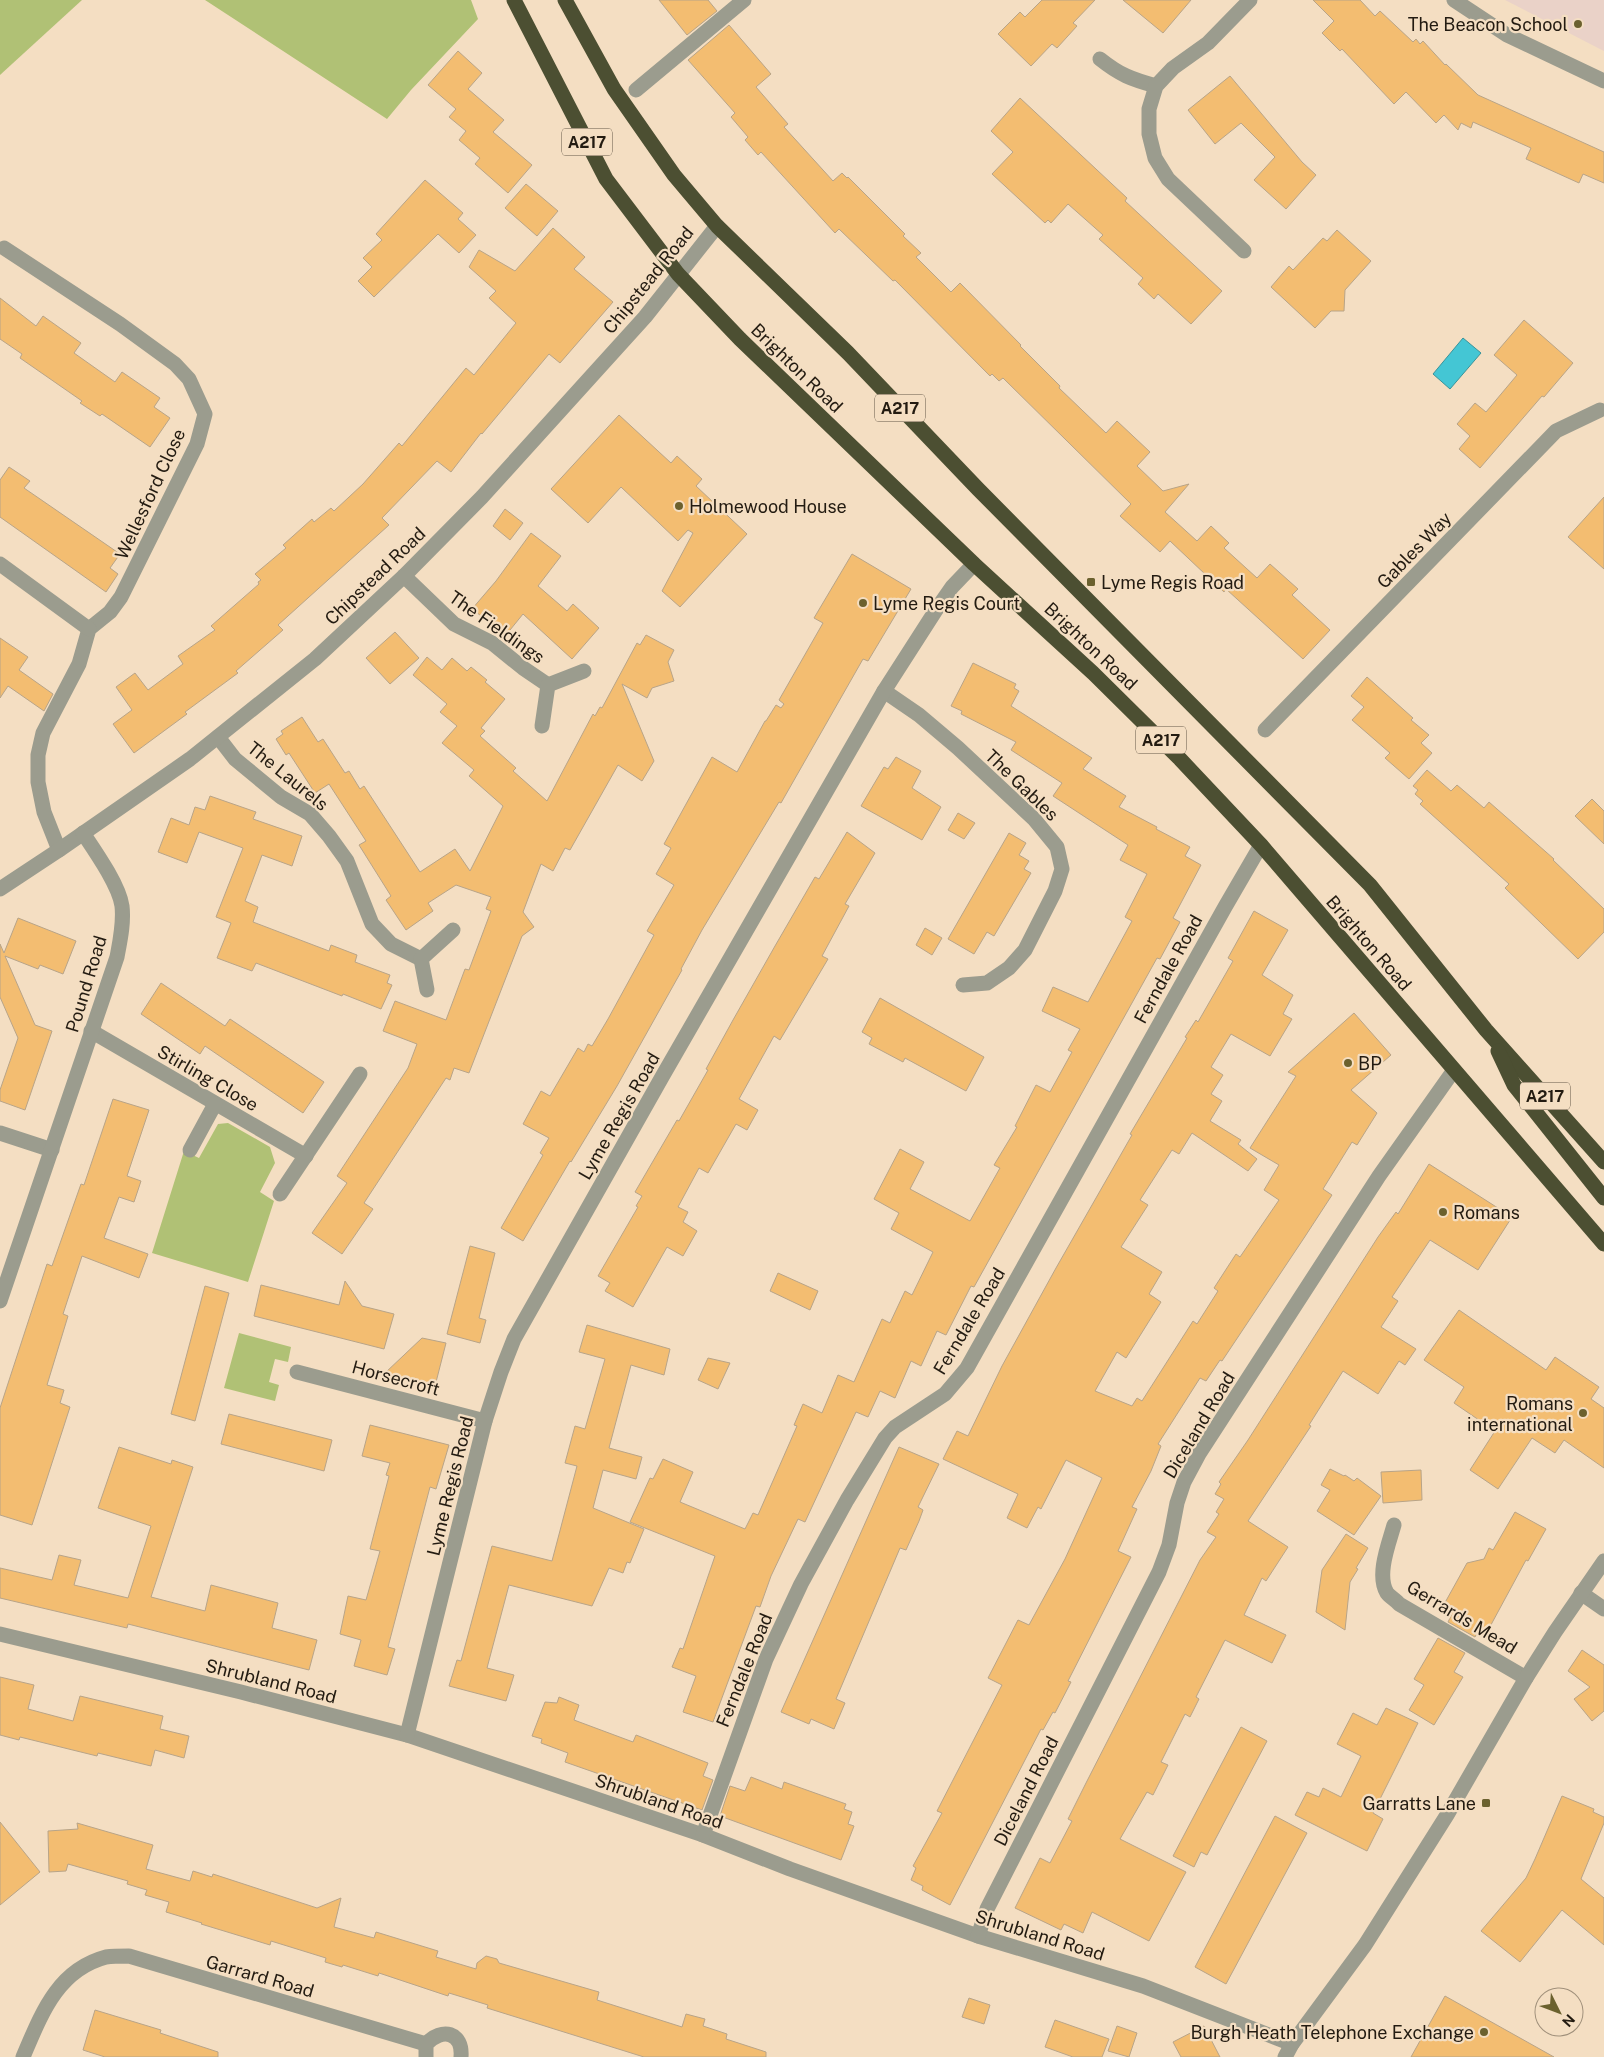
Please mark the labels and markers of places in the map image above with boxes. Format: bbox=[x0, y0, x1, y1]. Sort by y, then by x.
place label: The Beacon School bbox=[1408, 14, 1568, 35]
marker: The Beacon School bbox=[1572, 18, 1584, 30]
place label: Holmewood House bbox=[689, 496, 847, 517]
marker: Holmewood House bbox=[673, 500, 685, 512]
place label: Lyme Regis Road bbox=[1101, 572, 1244, 593]
marker: Lyme Regis Road bbox=[1085, 576, 1097, 588]
place label: Lyme Regis Court bbox=[873, 593, 1020, 614]
marker: Lyme Regis Court bbox=[857, 597, 869, 609]
place label: BP bbox=[1358, 1053, 1382, 1074]
marker: BP bbox=[1342, 1057, 1354, 1069]
place label: Romans bbox=[1453, 1202, 1520, 1223]
marker: Romans bbox=[1437, 1206, 1449, 1218]
place label: Romans international bbox=[1467, 1393, 1573, 1435]
marker: Romans international bbox=[1577, 1407, 1589, 1419]
place label: Garratts Lane bbox=[1362, 1793, 1476, 1814]
marker: Garratts Lane bbox=[1480, 1797, 1492, 1809]
place label: Burgh Heath Telephone Exchange bbox=[1190, 2022, 1474, 2043]
marker: Burgh Heath Telephone Exchange bbox=[1478, 2026, 1490, 2038]

